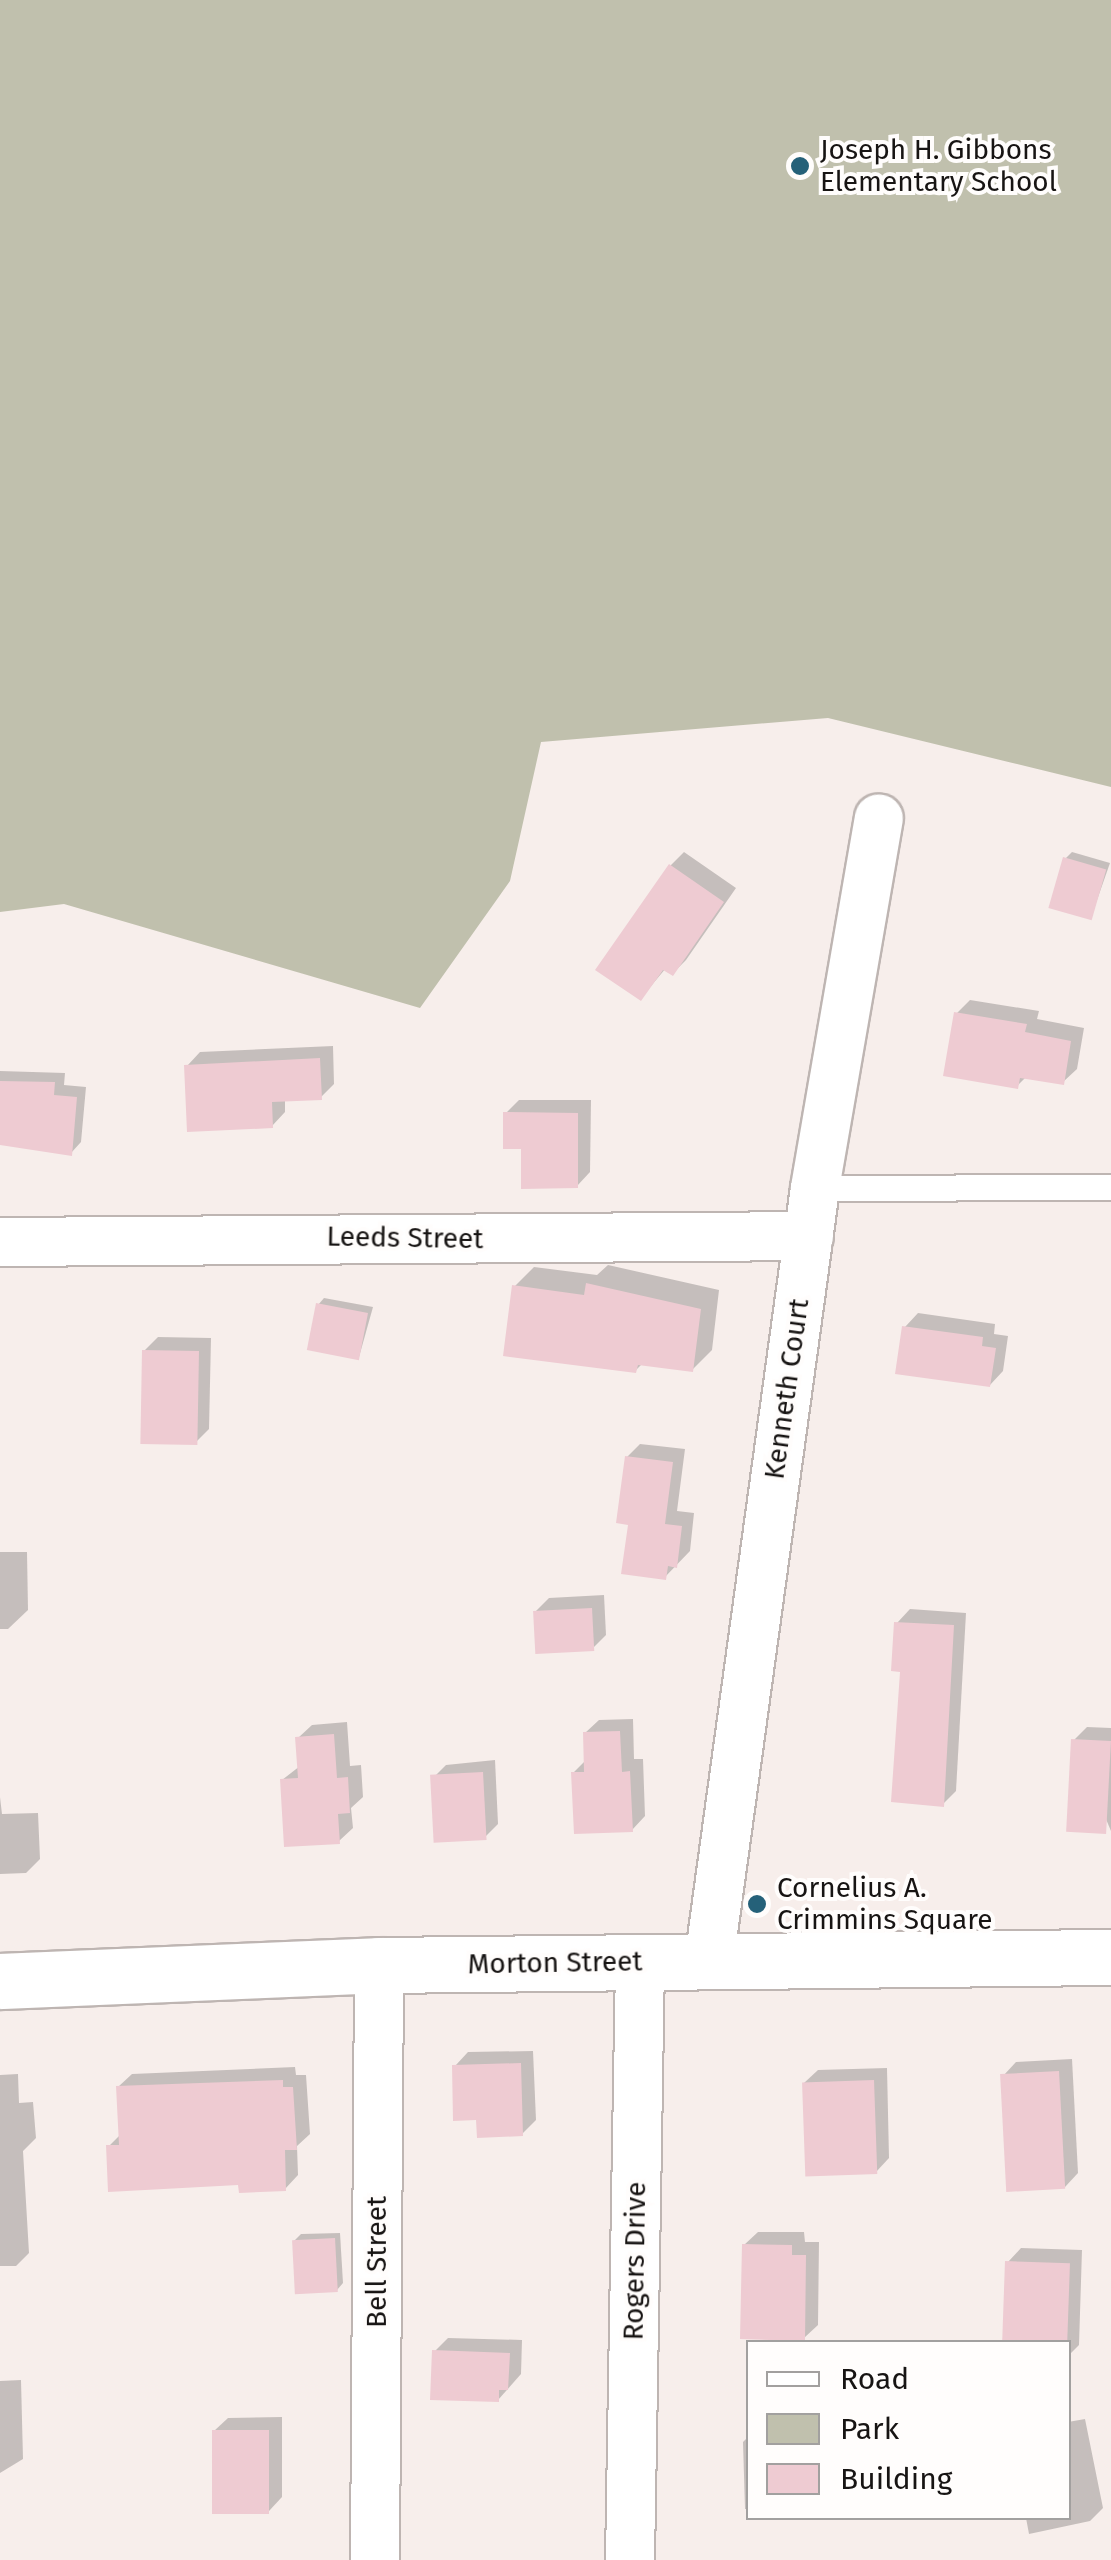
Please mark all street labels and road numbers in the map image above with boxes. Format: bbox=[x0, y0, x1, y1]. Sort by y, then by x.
street label: Leeds Street bbox=[326, 1220, 484, 1256]
street label: Kenneth Court bbox=[758, 1297, 816, 1481]
street label: Morton Street bbox=[467, 1945, 643, 1981]
street label: Rogers Drive bbox=[617, 2181, 653, 2341]
street label: Bell Street bbox=[360, 2196, 394, 2328]

